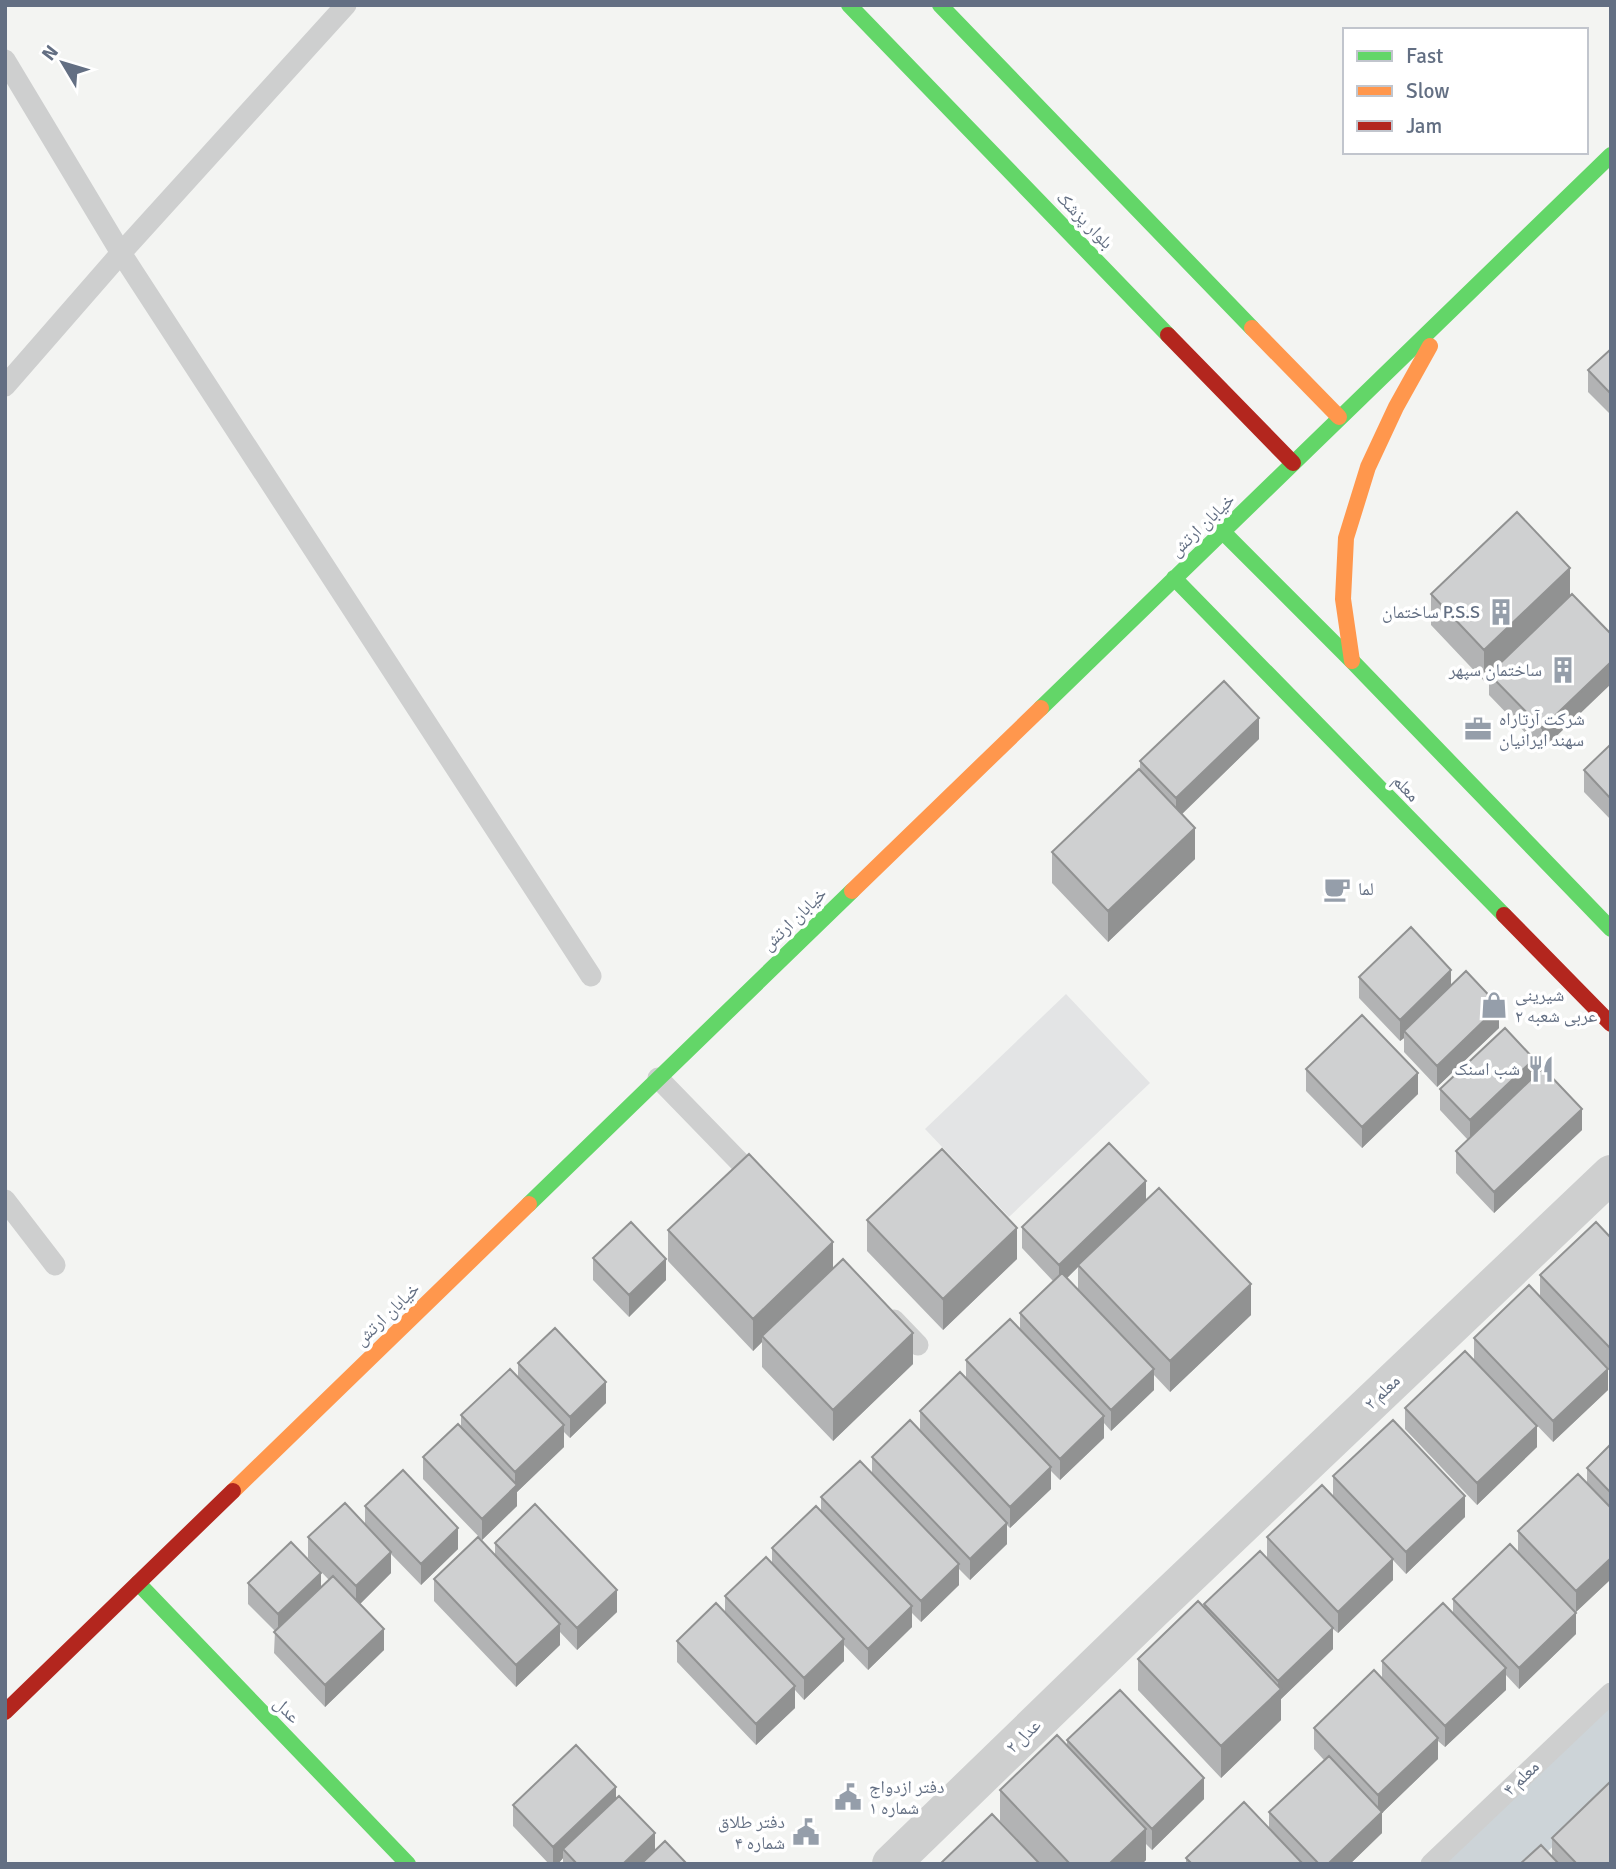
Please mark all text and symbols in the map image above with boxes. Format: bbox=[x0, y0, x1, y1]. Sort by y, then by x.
north arrow bbox=[28, 28, 98, 98]
legend bbox=[1343, 28, 1588, 154]
text: N bbox=[37, 41, 64, 66]
text: Fast bbox=[1406, 43, 1443, 69]
text: Slow bbox=[1406, 78, 1450, 104]
text: Jam bbox=[1406, 113, 1442, 139]
street label: بلوار پزشک bbox=[1052, 186, 1118, 254]
street label: خیابان ارتش bbox=[1165, 489, 1239, 561]
building icon: ساختمان P.S.S bbox=[1486, 597, 1516, 627]
place label: ساختمان P.S.S bbox=[1382, 601, 1480, 623]
building icon: ساختمان سپهر bbox=[1548, 655, 1578, 685]
place label: ساختمان سپهر bbox=[1448, 659, 1542, 681]
place label: شرکت آرتاراه سهند ایرانیان bbox=[1499, 708, 1585, 751]
office icon: شرکت آرتاراه سهند ایرانیان bbox=[1463, 714, 1493, 744]
street label: معلم bbox=[1387, 770, 1424, 807]
cafe icon: لما bbox=[1322, 874, 1352, 904]
place label: لما bbox=[1358, 878, 1374, 900]
street label: خیابان ارتش bbox=[757, 883, 831, 955]
place label: شیرینی عربی شعبه ۲ bbox=[1515, 984, 1597, 1027]
shop icon: شیرینی عربی شعبه ۲ bbox=[1479, 990, 1509, 1020]
restaurant icon: شب اسنک bbox=[1526, 1054, 1556, 1084]
place label: شب اسنک bbox=[1454, 1058, 1520, 1080]
street label: خیابان ارتش bbox=[350, 1278, 424, 1350]
street label: معلم ۲ bbox=[1359, 1370, 1405, 1415]
street label: عدل bbox=[269, 1692, 305, 1728]
street label: عدل ۲ bbox=[1001, 1714, 1045, 1758]
street label: معلم ۴ bbox=[1498, 1756, 1544, 1801]
place label: دفتر ازدواج شماره ۱ bbox=[869, 1776, 945, 1819]
public building icon: دفتر ازدواج شماره ۱ bbox=[833, 1782, 863, 1812]
place label: دفتر طلاق شماره ۴ bbox=[718, 1811, 785, 1854]
public building icon: دفتر طلاق شماره ۴ bbox=[791, 1817, 821, 1847]

